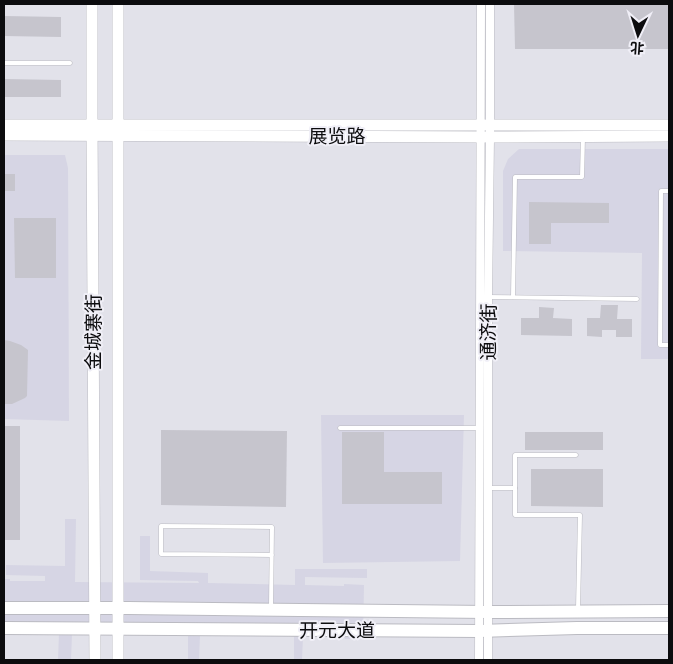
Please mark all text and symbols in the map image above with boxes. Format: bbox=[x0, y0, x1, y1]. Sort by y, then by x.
north arrow bbox=[613, 10, 663, 60]
text: 北 bbox=[629, 39, 645, 57]
street label: 展览路 bbox=[308, 124, 366, 149]
street label: 金城寨街 bbox=[81, 294, 106, 370]
street label: 通济街 bbox=[476, 303, 501, 361]
street label: 开元大道 bbox=[299, 618, 375, 643]

